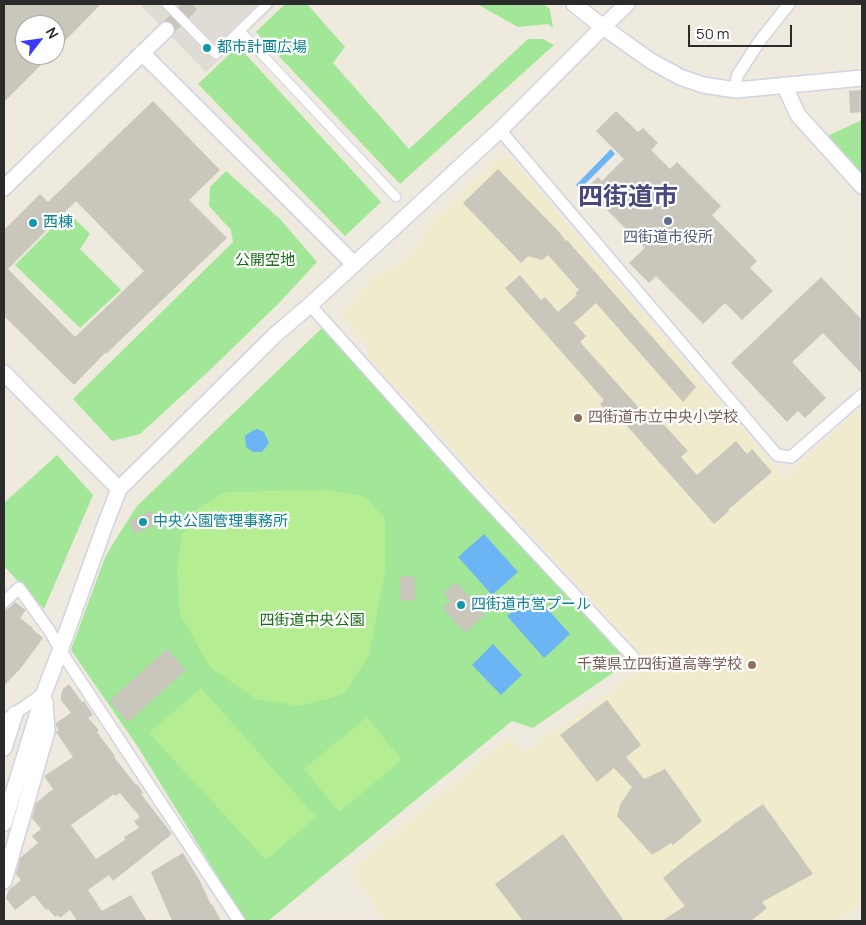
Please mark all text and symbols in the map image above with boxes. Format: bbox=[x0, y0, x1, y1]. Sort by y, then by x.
north arrow bbox=[15, 15, 65, 65]
scale bar bbox=[691, 15, 795, 47]
text: 50 m bbox=[696, 23, 730, 44]
text: N bbox=[42, 24, 63, 42]
place label: 都市計画広場 bbox=[217, 39, 307, 57]
marker: 都市計画広場 bbox=[201, 42, 213, 54]
district label: 四街道市 bbox=[578, 183, 678, 213]
place label: 西棟 bbox=[43, 214, 73, 232]
marker: 四街道市役所 bbox=[662, 215, 674, 227]
marker: 西棟 bbox=[27, 217, 39, 229]
place label: 四街道市役所 bbox=[623, 229, 713, 247]
park label: 公開空地 bbox=[235, 252, 295, 270]
place label: 四街道市立中央小学校 bbox=[588, 409, 738, 427]
marker: 四街道市立中央小学校 bbox=[572, 412, 584, 424]
place label: 中央公園管理事務所 bbox=[153, 513, 288, 531]
marker: 中央公園管理事務所 bbox=[137, 516, 149, 528]
place label: 四街道市営プール bbox=[471, 596, 591, 614]
marker: 四街道市営プール bbox=[455, 599, 467, 611]
park label: 四街道中央公園 bbox=[260, 612, 364, 630]
place label: 千葉県立四街道高等学校 bbox=[577, 656, 742, 674]
marker: 千葉県立四街道高等学校 bbox=[746, 659, 758, 671]

